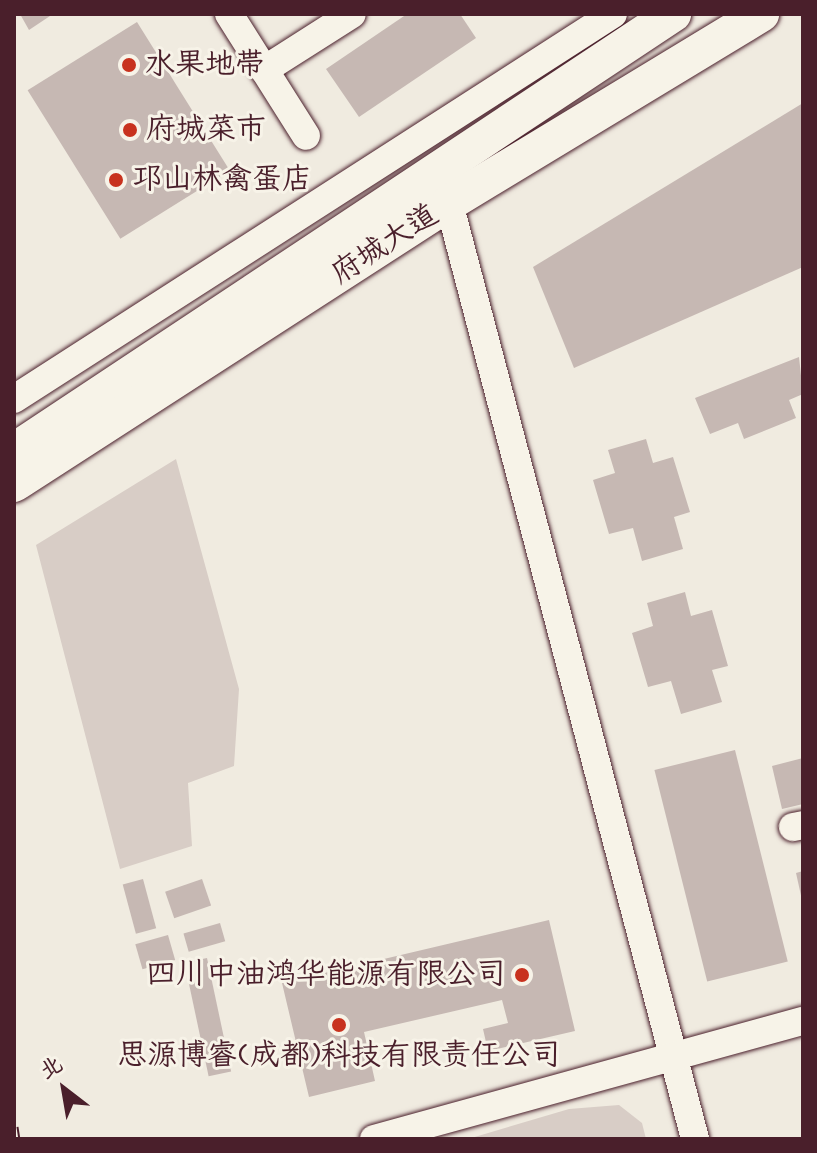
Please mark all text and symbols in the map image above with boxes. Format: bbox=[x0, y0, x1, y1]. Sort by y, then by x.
place label: 水果地带 bbox=[145, 47, 265, 83]
marker: 水果地带 bbox=[120, 56, 138, 74]
place label: 府城菜市 bbox=[146, 112, 266, 148]
marker: 府城菜市 bbox=[121, 121, 139, 139]
place label: 邛山林禽蛋店 bbox=[132, 162, 312, 198]
marker: 邛山林禽蛋店 bbox=[107, 171, 125, 189]
street label: 府城大道 bbox=[325, 197, 445, 293]
place label: 四川中油鸿华能源有限公司 bbox=[146, 957, 506, 993]
marker: 四川中油鸿华能源有限公司 bbox=[513, 966, 531, 984]
marker: 思源博睿(成都)科技有限责任公司 bbox=[330, 1016, 348, 1034]
place label: 思源博睿(成都)科技有限责任公司 bbox=[117, 1038, 561, 1074]
north arrow bbox=[24, 1049, 104, 1129]
text: 北 bbox=[35, 1051, 68, 1086]

